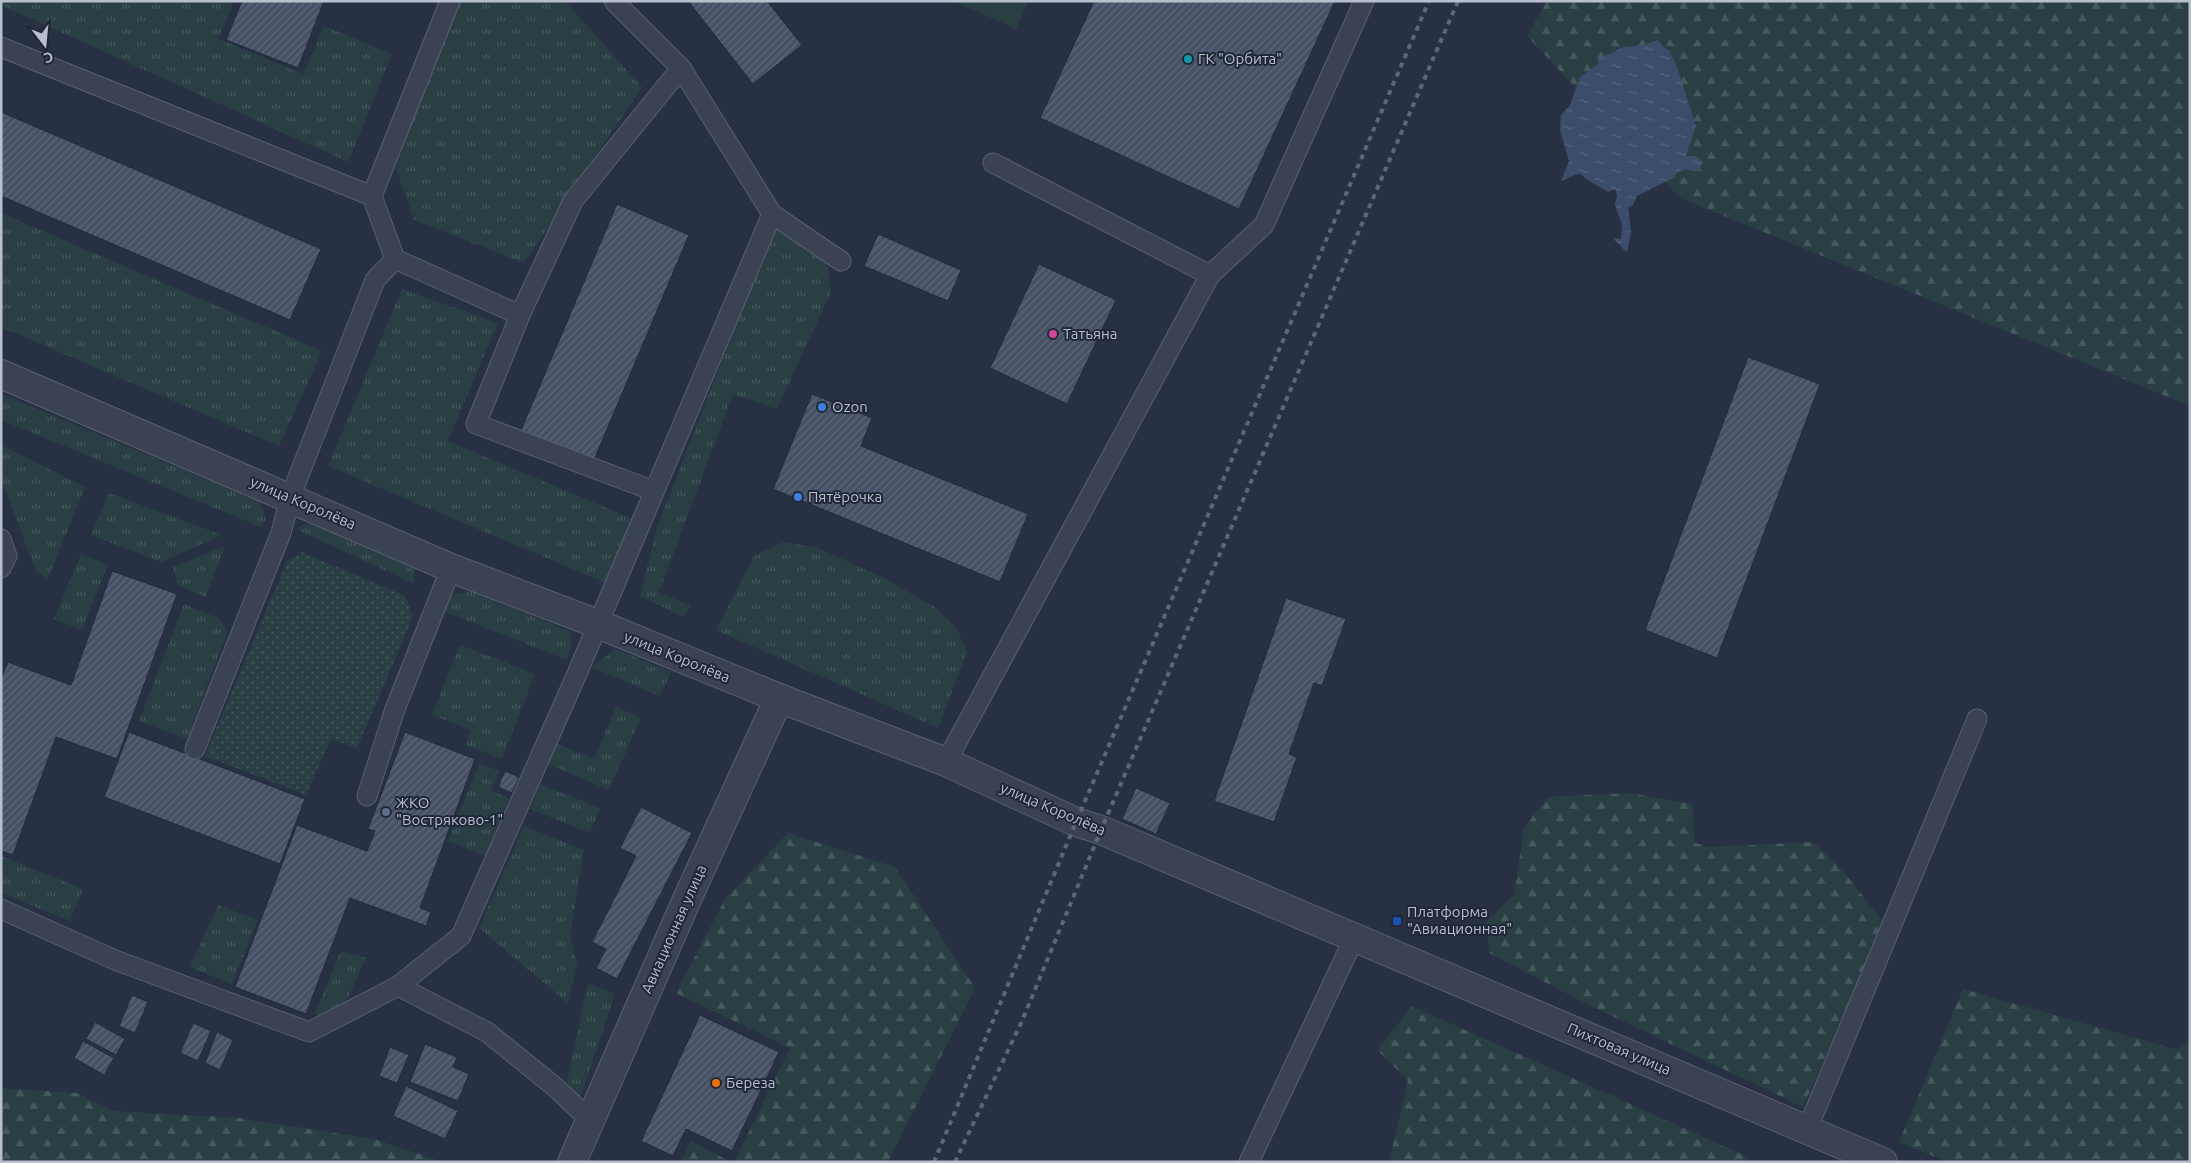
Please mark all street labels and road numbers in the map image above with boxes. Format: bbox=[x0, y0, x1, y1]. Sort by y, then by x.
street label: улица Королёва bbox=[248, 473, 358, 532]
street label: улица Королёва bbox=[622, 628, 733, 686]
street label: улица Королёва bbox=[998, 779, 1108, 838]
street label: Авиационная улица bbox=[638, 862, 710, 996]
street label: Пихтовая улица bbox=[1565, 1019, 1674, 1078]

